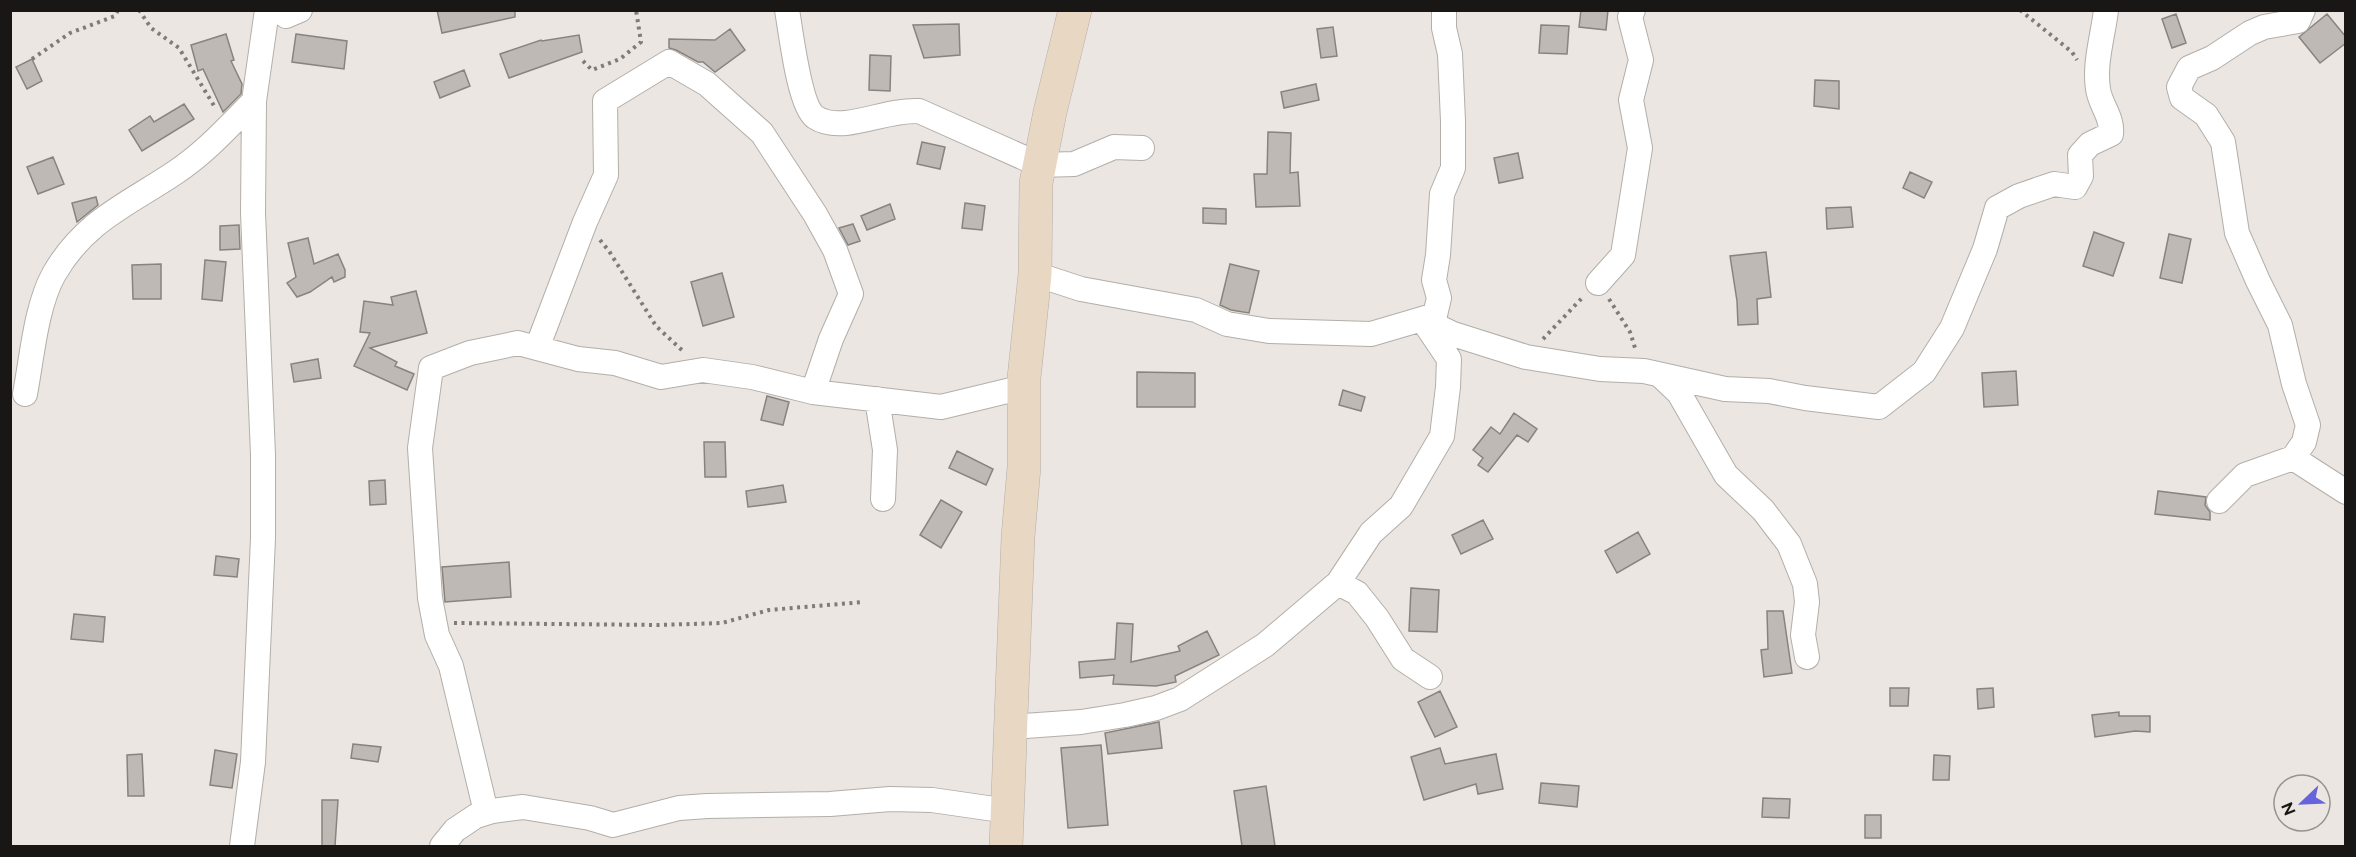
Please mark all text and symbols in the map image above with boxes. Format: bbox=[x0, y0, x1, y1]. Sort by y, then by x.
north arrow bbox=[2272, 773, 2332, 833]
text: N bbox=[2278, 799, 2300, 818]

